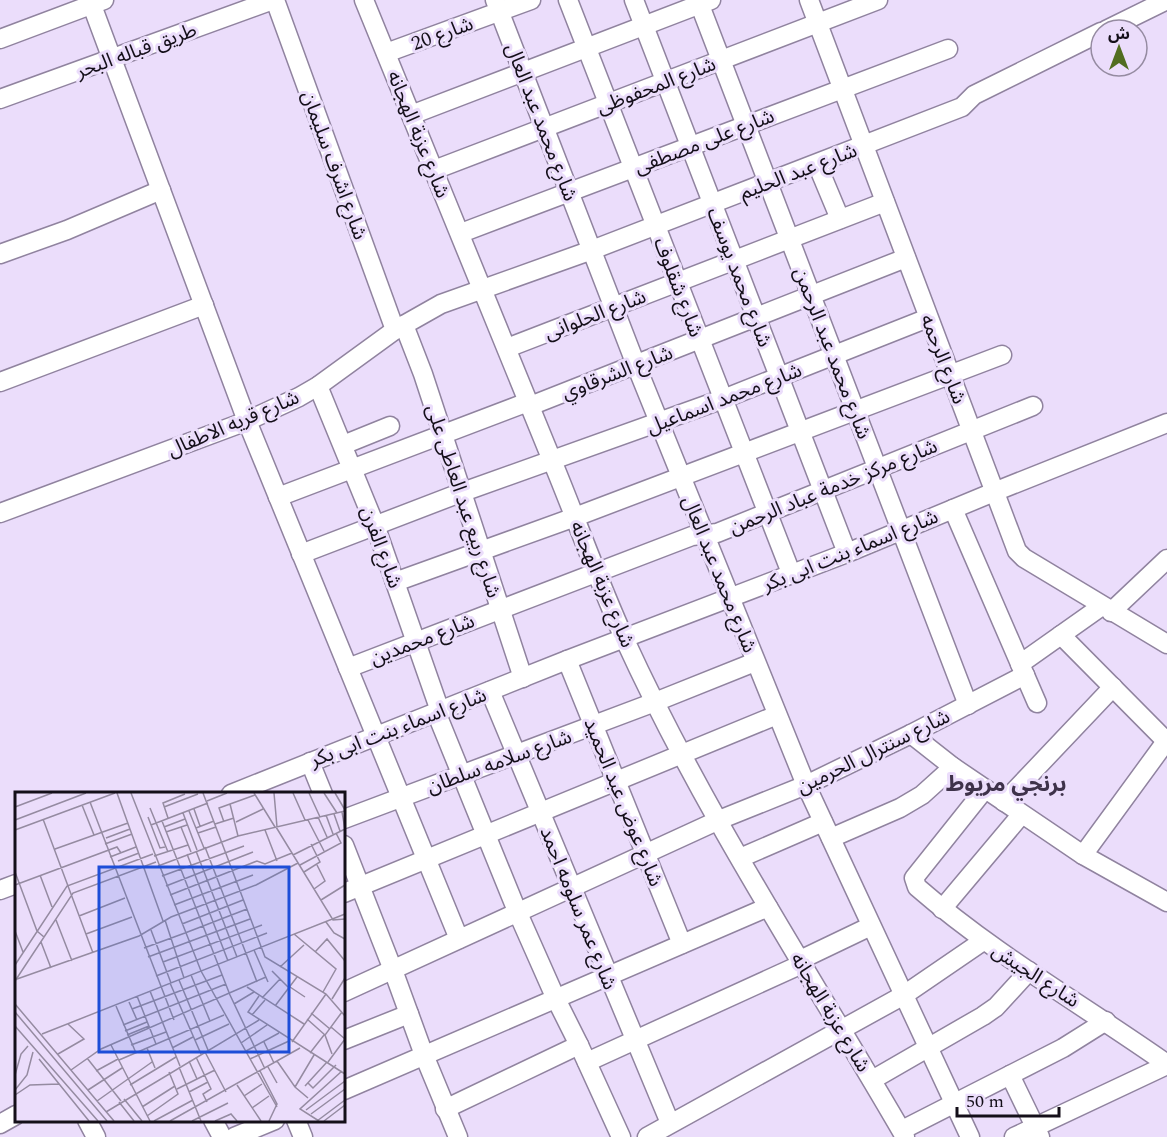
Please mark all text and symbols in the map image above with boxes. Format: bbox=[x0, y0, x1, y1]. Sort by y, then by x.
street label: شارع 20 bbox=[407, 9, 478, 59]
street label: طريق قباله البحر bbox=[71, 15, 201, 87]
north arrow bbox=[1089, 18, 1149, 78]
text: ش bbox=[1108, 22, 1130, 46]
street label: شارع محمد عبد العال bbox=[497, 39, 585, 206]
street label: شارع المحفوظى bbox=[592, 49, 720, 122]
street label: شارع عزبة الهجانه bbox=[379, 66, 457, 203]
street label: شارع اشرف سليمان bbox=[293, 87, 375, 244]
street label: شارع على مصطفى bbox=[630, 101, 779, 182]
street label: شارع عبد الحليم bbox=[735, 136, 862, 208]
street label: شارع محمد يوسف bbox=[699, 203, 779, 352]
street label: شارع شقلوف bbox=[645, 233, 711, 342]
street label: شارع محمد عبد الرحمن bbox=[785, 263, 879, 444]
street label: شارع الحلوانى bbox=[540, 282, 651, 348]
street label: شارع الرحمه bbox=[912, 310, 974, 409]
street label: شارع الشرقاوي bbox=[557, 338, 677, 408]
street label: شارع محمد اسماعيل bbox=[642, 355, 806, 442]
street label: شارع قريه الاطفال bbox=[163, 383, 304, 465]
street label: شارع ربيع عبد العاطى على bbox=[418, 401, 509, 602]
street label: شارع مركز خدمة عباد الرحمن bbox=[725, 431, 942, 543]
street label: شارع محمد عبد العال bbox=[674, 491, 764, 657]
street label: شارع الفرن bbox=[352, 502, 410, 593]
street label: شارع اسماء بنت ابى بكر bbox=[757, 502, 943, 600]
street label: شارع عزبة الهجانه bbox=[562, 516, 642, 652]
street label: شارع محمدين bbox=[366, 606, 479, 674]
street label: شارع اسماء بنت ابى بكر bbox=[305, 680, 491, 776]
street label: شارع سنترال الحرمين bbox=[792, 702, 955, 802]
street label: شارع عوض عبد الحميد bbox=[576, 714, 671, 891]
street label: شارع سلامه سلطان bbox=[423, 722, 576, 802]
district label: برنجي مريوط bbox=[946, 768, 1066, 801]
inset map bbox=[15, 792, 345, 1122]
street label: شارع عمر سلومه احمد bbox=[532, 822, 624, 994]
street label: شارع الجيش bbox=[986, 936, 1085, 1016]
street label: شارع عزبة الهجانه bbox=[782, 947, 878, 1078]
scale bar bbox=[957, 1080, 1059, 1118]
text: 50 m bbox=[966, 1088, 1004, 1115]

